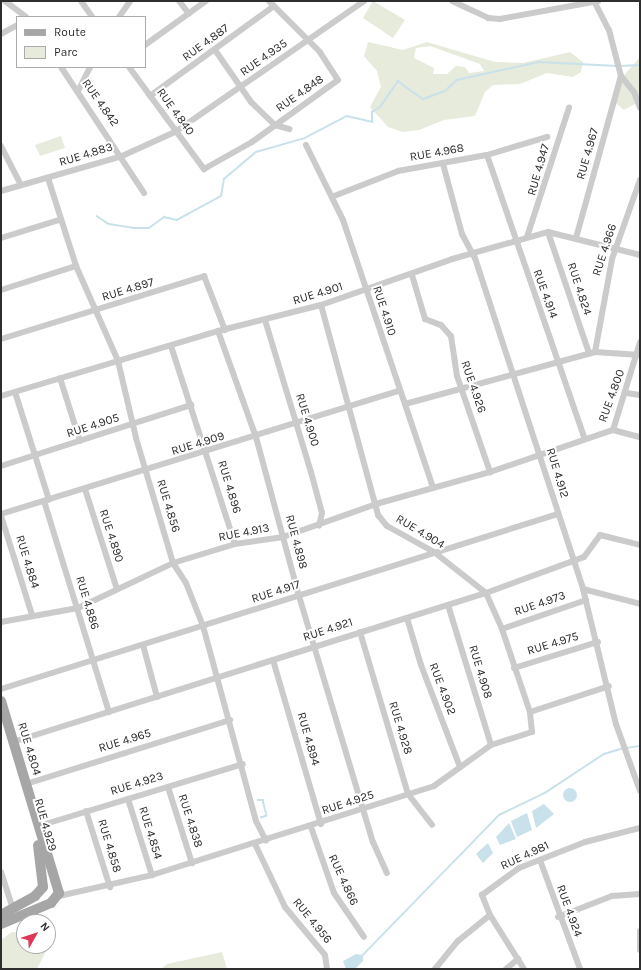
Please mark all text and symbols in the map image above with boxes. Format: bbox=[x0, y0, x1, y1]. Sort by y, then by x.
legend bbox=[16, 16, 146, 68]
street label: RUE 4.887 bbox=[180, 21, 232, 65]
text: Route bbox=[54, 25, 86, 39]
street label: RUE 4.935 bbox=[238, 36, 290, 80]
text: Parc bbox=[54, 45, 78, 59]
street label: RUE 4.848 bbox=[273, 72, 327, 116]
street label: RUE 4.842 bbox=[78, 76, 122, 130]
street label: RUE 4.840 bbox=[153, 86, 197, 138]
street label: RUE 4.967 bbox=[574, 126, 602, 182]
street label: RUE 4.883 bbox=[57, 140, 115, 170]
street label: RUE 4.968 bbox=[409, 141, 465, 165]
street label: RUE 4.947 bbox=[525, 143, 553, 197]
street label: RUE 4.966 bbox=[590, 222, 620, 278]
street label: RUE 4.824 bbox=[564, 261, 594, 317]
street label: RUE 4.914 bbox=[529, 267, 561, 321]
street label: RUE 4.897 bbox=[100, 275, 156, 305]
street label: RUE 4.901 bbox=[291, 280, 345, 308]
street label: RUE 4.910 bbox=[369, 284, 399, 338]
street label: RUE 4.926 bbox=[457, 359, 489, 415]
street label: RUE 4.800 bbox=[596, 368, 628, 424]
street label: RUE 4.900 bbox=[292, 392, 322, 448]
street label: RUE 4.905 bbox=[65, 411, 121, 441]
street label: RUE 4.909 bbox=[170, 429, 226, 459]
street label: RUE 4.912 bbox=[543, 446, 571, 500]
street label: RUE 4.896 bbox=[214, 459, 244, 515]
street label: RUE 4.856 bbox=[153, 478, 183, 534]
street label: RUE 4.890 bbox=[96, 508, 126, 564]
street label: RUE 4.904 bbox=[393, 512, 447, 552]
street label: RUE 4.898 bbox=[282, 513, 310, 571]
street label: RUE 4.913 bbox=[217, 521, 271, 545]
street label: RUE 4.884 bbox=[12, 534, 42, 590]
street label: RUE 4.886 bbox=[72, 574, 102, 632]
street label: RUE 4.917 bbox=[250, 577, 302, 607]
street label: RUE 4.973 bbox=[512, 589, 568, 619]
street label: RUE 4.921 bbox=[301, 615, 355, 645]
street label: RUE 4.975 bbox=[526, 629, 580, 659]
street label: RUE 4.908 bbox=[465, 644, 495, 700]
street label: RUE 4.902 bbox=[425, 661, 459, 717]
street label: RUE 4.928 bbox=[385, 700, 415, 756]
street label: RUE 4.894 bbox=[294, 711, 322, 767]
street label: RUE 4.804 bbox=[14, 721, 44, 777]
street label: RUE 4.965 bbox=[97, 726, 153, 756]
street label: RUE 4.923 bbox=[109, 769, 165, 799]
street label: RUE 4.925 bbox=[320, 788, 376, 818]
street label: RUE 4.838 bbox=[175, 792, 205, 850]
street label: RUE 4.929 bbox=[31, 797, 59, 853]
street label: RUE 4.854 bbox=[135, 805, 165, 861]
street label: RUE 4.858 bbox=[94, 818, 124, 874]
street label: RUE 4.981 bbox=[498, 839, 552, 873]
street label: RUE 4.866 bbox=[325, 852, 361, 908]
street label: RUE 4.924 bbox=[553, 883, 585, 939]
street label: RUE 4.956 bbox=[289, 895, 335, 947]
north arrow bbox=[16, 914, 56, 954]
text: N bbox=[37, 920, 52, 934]

